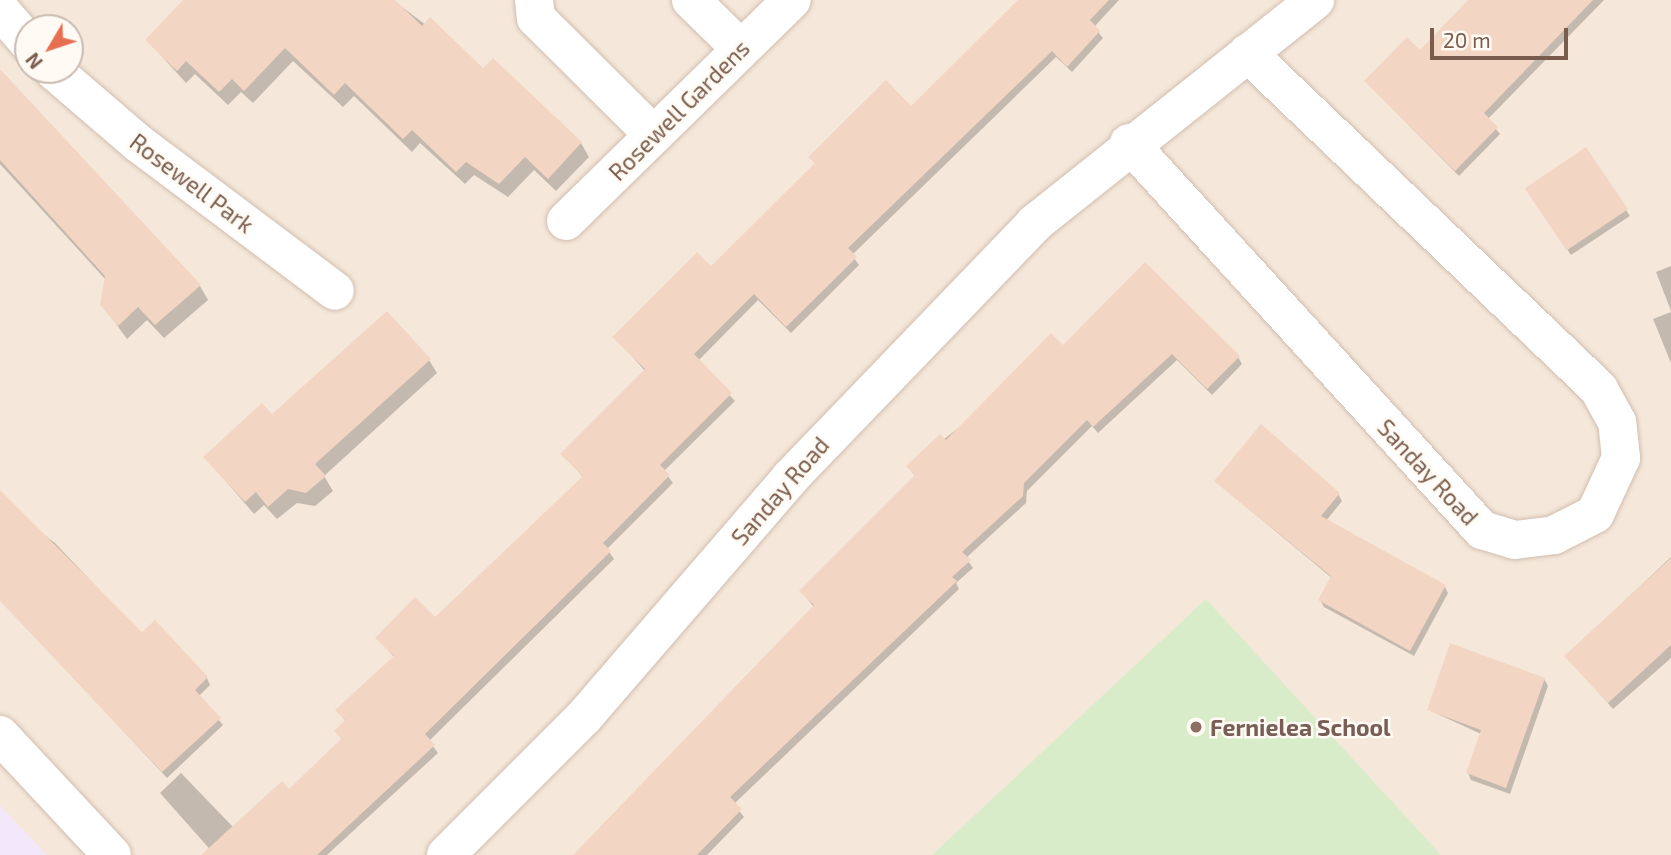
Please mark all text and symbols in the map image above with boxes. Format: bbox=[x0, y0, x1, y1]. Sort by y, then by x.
north arrow bbox=[14, 14, 84, 84]
scale bar bbox=[1433, 14, 1571, 58]
text: 20 m bbox=[1443, 27, 1491, 52]
street label: Rosewell Gardens bbox=[603, 34, 755, 186]
text: N bbox=[21, 49, 47, 74]
street label: Rosewell Park bbox=[124, 127, 260, 239]
street label: Sanday Road bbox=[1372, 413, 1484, 531]
street label: Sanday Road bbox=[725, 431, 835, 551]
place label: Fernielea School bbox=[1210, 713, 1391, 741]
marker: Fernielea School bbox=[1188, 719, 1204, 735]

